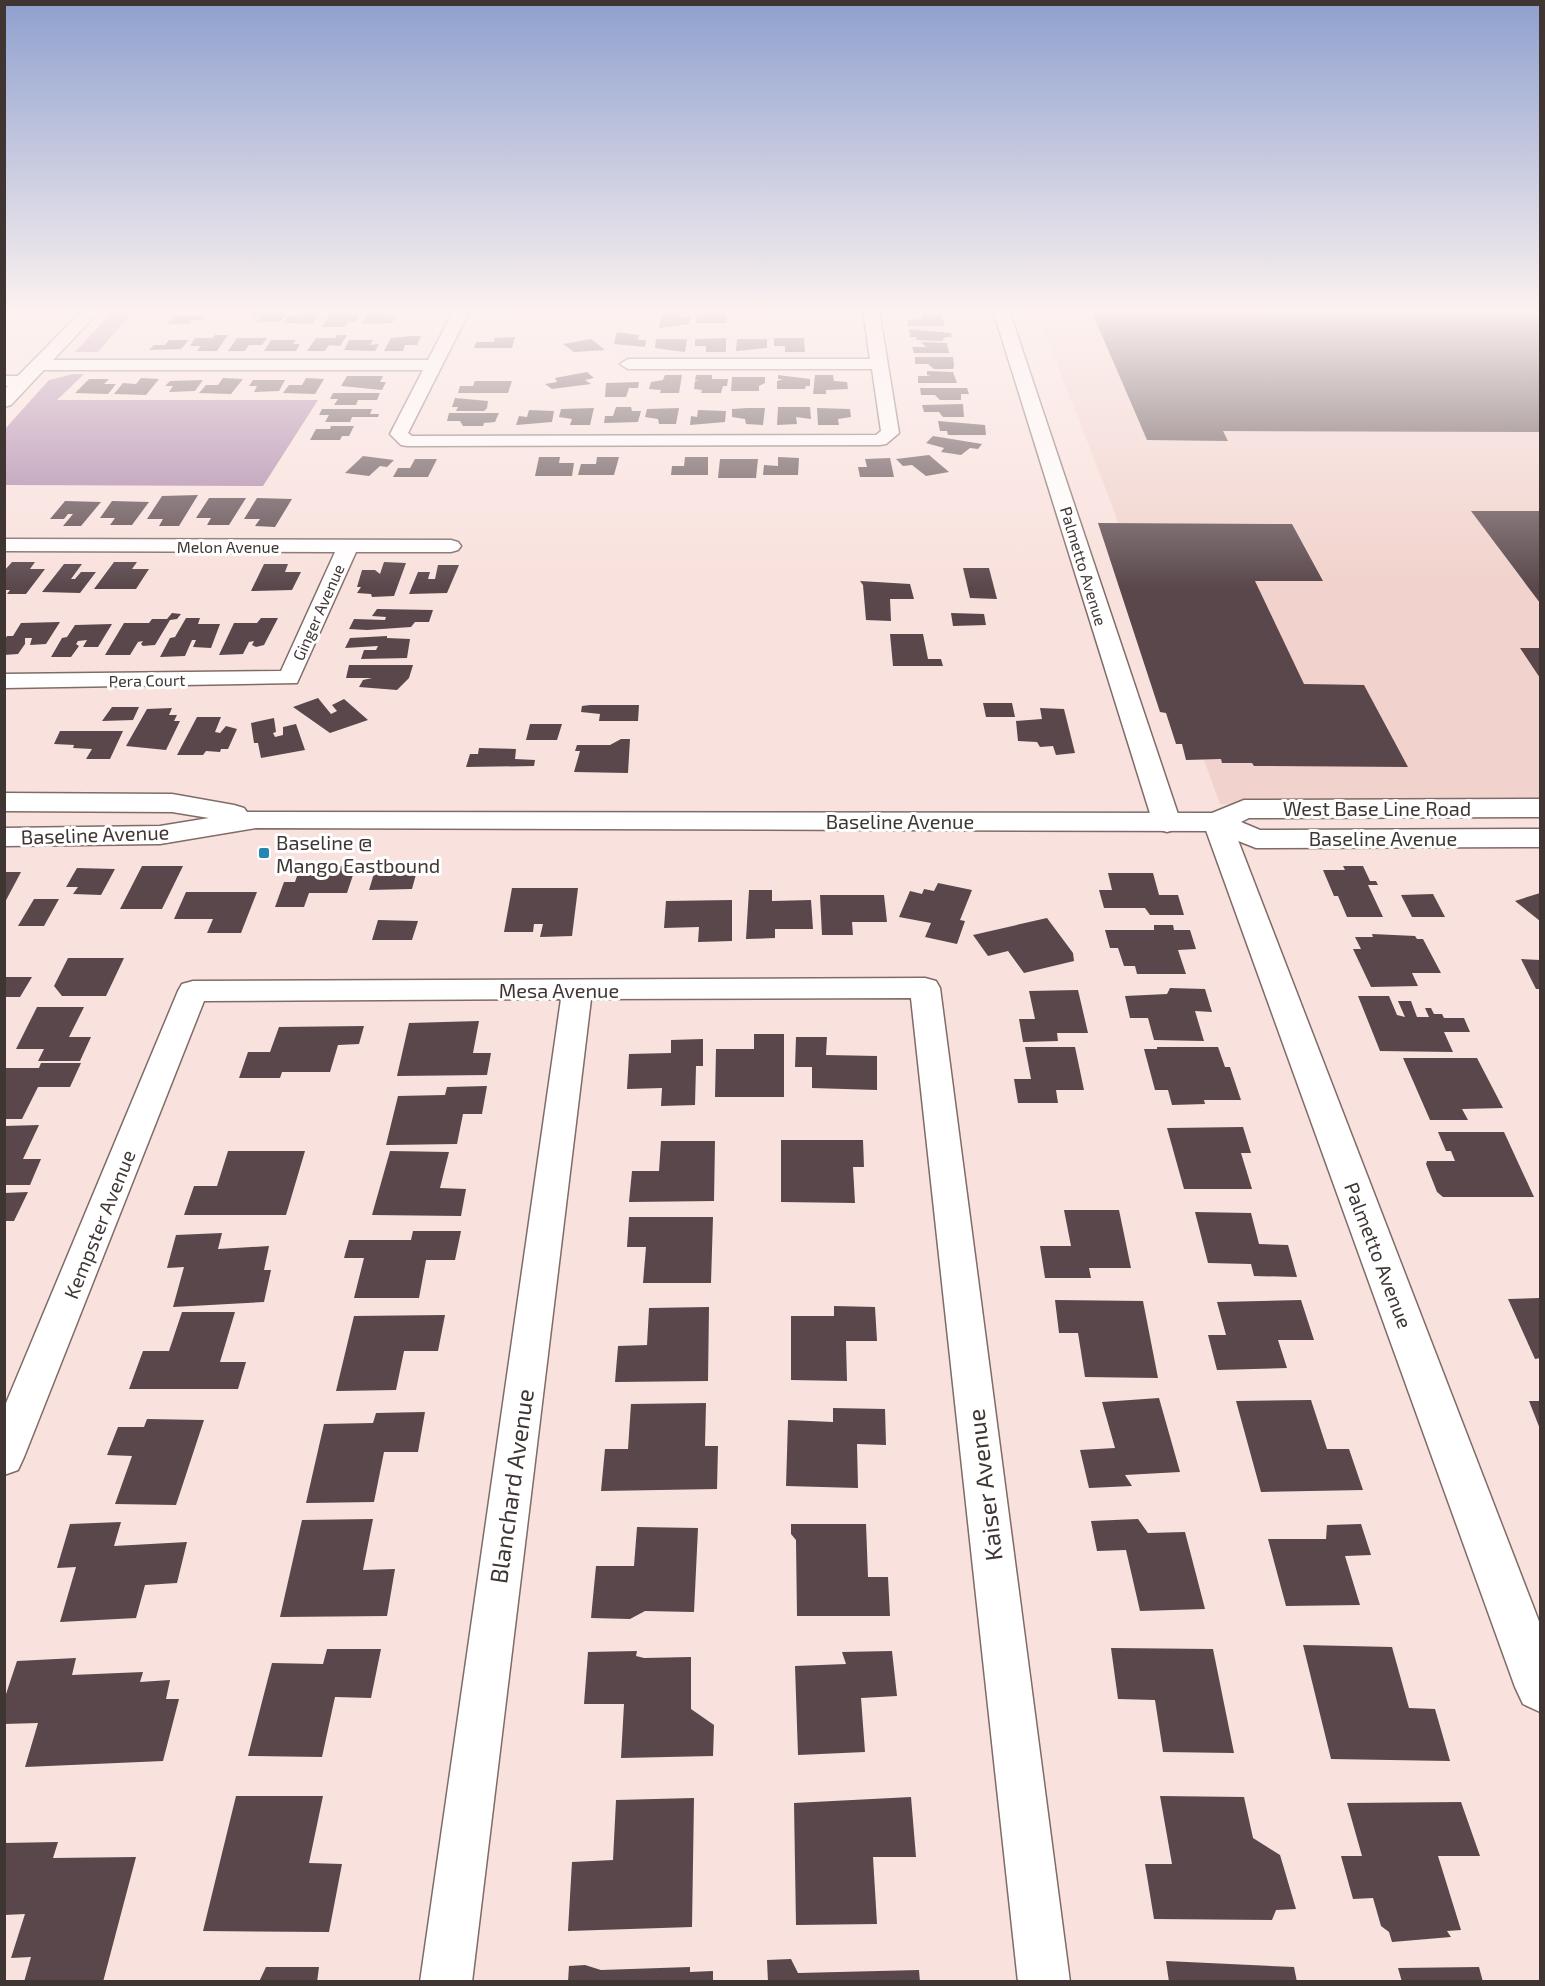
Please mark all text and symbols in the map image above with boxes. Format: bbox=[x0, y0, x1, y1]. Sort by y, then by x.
street label: Palmetto Avenue bbox=[1057, 504, 1111, 628]
street label: Melon Avenue bbox=[177, 537, 279, 556]
street label: Ginger Avenue bbox=[288, 561, 348, 663]
street label: Pera Court bbox=[109, 670, 185, 690]
street label: West Base Line Road bbox=[1283, 796, 1471, 820]
street label: Baseline Avenue bbox=[826, 809, 974, 833]
street label: Baseline Avenue bbox=[20, 819, 170, 849]
street label: Baseline Avenue bbox=[1309, 826, 1457, 850]
place label: Baseline @ Mango Eastbound bbox=[276, 830, 440, 877]
marker: Baseline @ Mango Eastbound bbox=[257, 846, 271, 860]
street label: Mesa Avenue bbox=[499, 978, 619, 1002]
street label: Kempster Avenue bbox=[58, 1146, 140, 1302]
street label: Palmetto Avenue bbox=[1340, 1179, 1418, 1331]
street label: Blanchard Avenue bbox=[483, 1387, 539, 1585]
street label: Kaiser Avenue bbox=[960, 1407, 1008, 1563]

